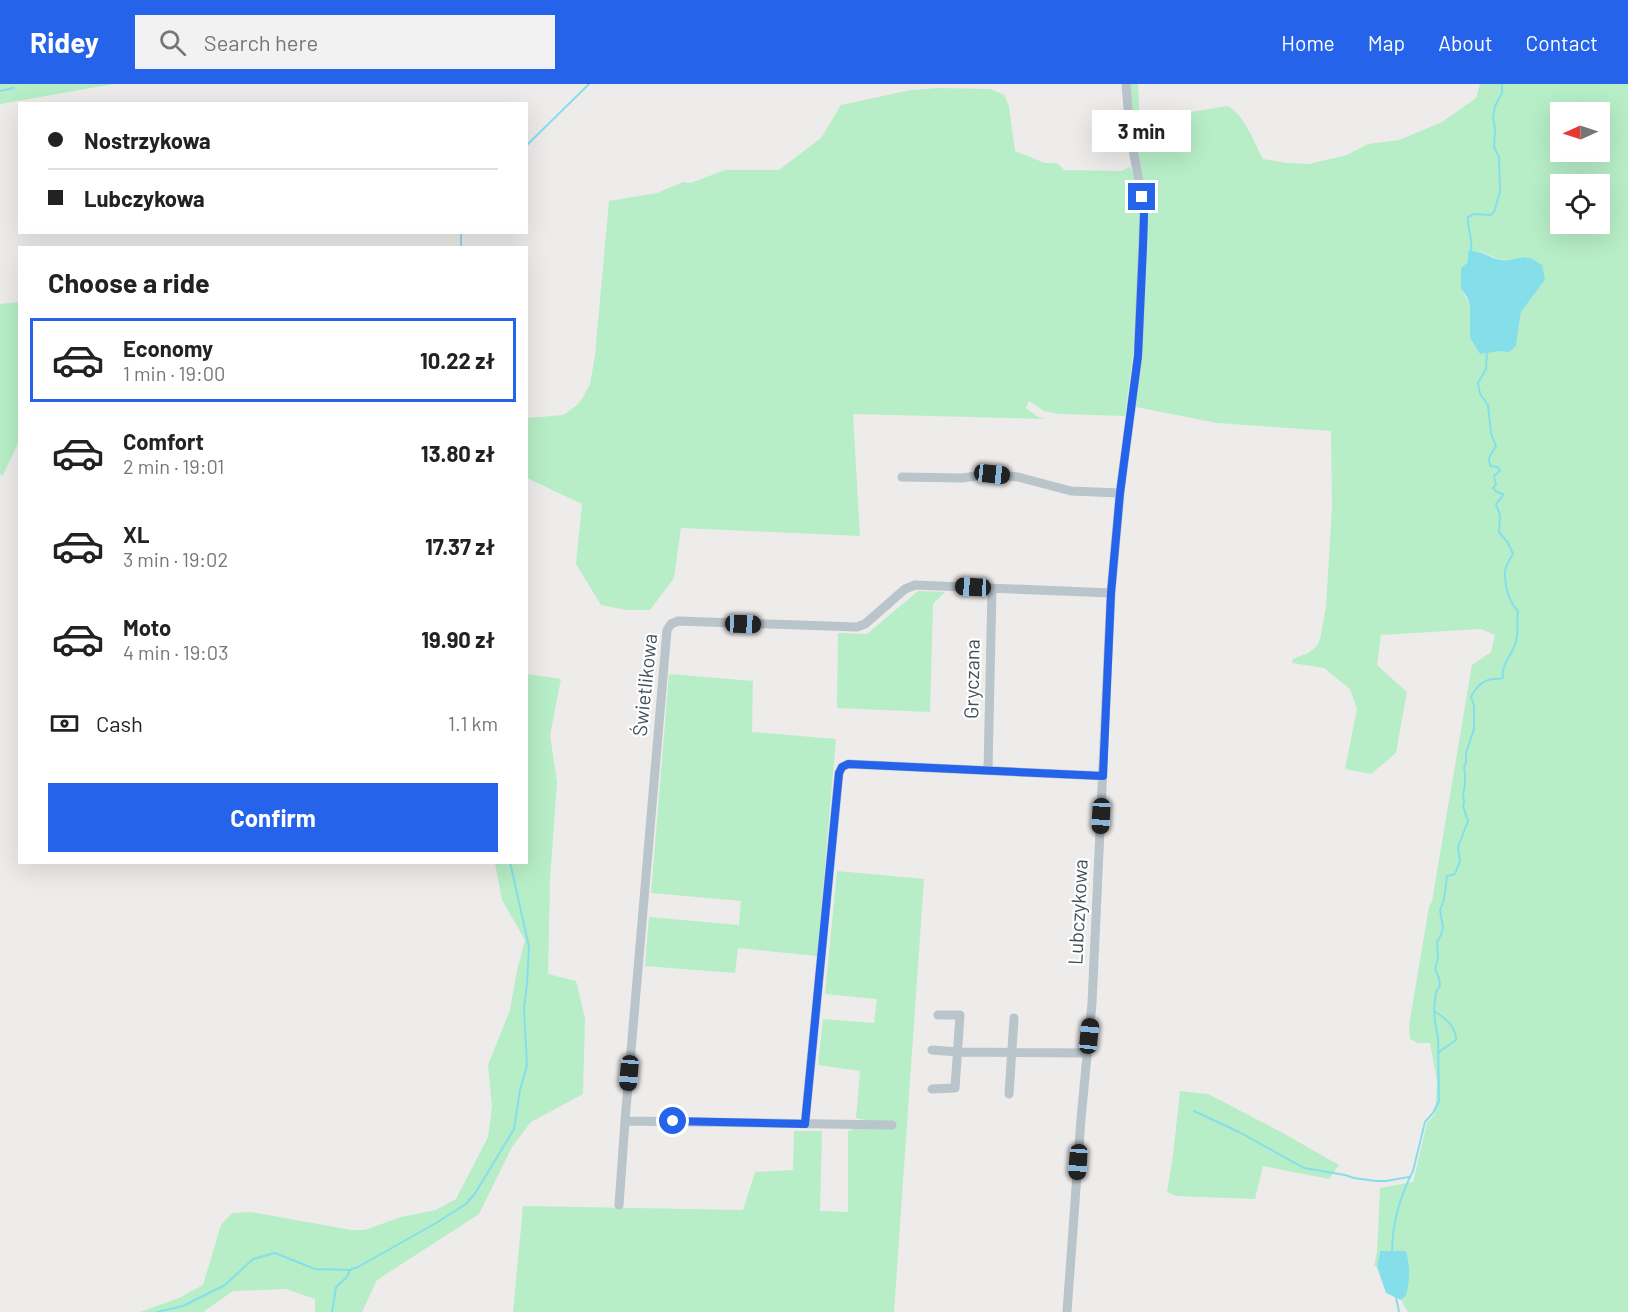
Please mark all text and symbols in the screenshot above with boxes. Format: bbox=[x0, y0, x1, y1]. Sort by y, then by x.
search box bbox=[135, 15, 555, 69]
text: Ridey bbox=[30, 25, 99, 59]
icon: search bbox=[156, 26, 189, 59]
text: Search here bbox=[204, 29, 318, 55]
text: Home bbox=[1281, 30, 1335, 55]
text: Map bbox=[1368, 30, 1405, 55]
text: About bbox=[1438, 30, 1493, 55]
text: Contact bbox=[1526, 30, 1598, 55]
north arrow bbox=[1550, 102, 1610, 162]
map controls bbox=[1550, 102, 1610, 234]
callout: 3 min bbox=[1092, 110, 1192, 152]
text: 3 min bbox=[1118, 119, 1165, 143]
text: Nostrzykowa bbox=[84, 127, 211, 153]
button: locate bbox=[1550, 174, 1610, 234]
route end bbox=[1128, 183, 1155, 210]
text: Lubczykowa bbox=[84, 185, 205, 211]
text: Choose a ride bbox=[48, 266, 210, 298]
icon: car bbox=[51, 333, 105, 387]
text: Economy bbox=[123, 335, 213, 361]
text: 10.22 zł bbox=[420, 347, 495, 373]
text: 1 min · 19:00 bbox=[123, 361, 225, 385]
icon: car bbox=[51, 426, 105, 480]
text: Comfort bbox=[123, 428, 204, 454]
text: 13.80 zł bbox=[421, 440, 495, 466]
text: 2 min · 19:01 bbox=[123, 454, 224, 478]
car bbox=[973, 463, 1011, 485]
icon: car bbox=[51, 519, 105, 573]
text: XL bbox=[123, 521, 149, 547]
text: 17.37 zł bbox=[425, 533, 495, 559]
text: 3 min · 19:02 bbox=[123, 547, 228, 571]
car bbox=[955, 577, 991, 597]
icon: car bbox=[51, 612, 105, 666]
text: Moto bbox=[123, 614, 171, 640]
car bbox=[725, 614, 761, 634]
text: 19.90 zł bbox=[421, 626, 495, 652]
street label: Świetlikowa bbox=[627, 632, 661, 737]
street label: Gryczana bbox=[958, 639, 984, 719]
text: 4 min · 19:03 bbox=[123, 640, 228, 664]
icon: cash bbox=[48, 707, 81, 740]
text: Cash bbox=[96, 710, 143, 736]
text: 1.1 km bbox=[448, 711, 498, 735]
button: Confirm bbox=[48, 783, 498, 852]
car bbox=[1091, 798, 1111, 834]
street label: Lubczykowa bbox=[1062, 858, 1092, 966]
car bbox=[1078, 1017, 1100, 1055]
car bbox=[618, 1054, 640, 1092]
route start bbox=[659, 1107, 686, 1134]
car bbox=[1068, 1143, 1088, 1181]

